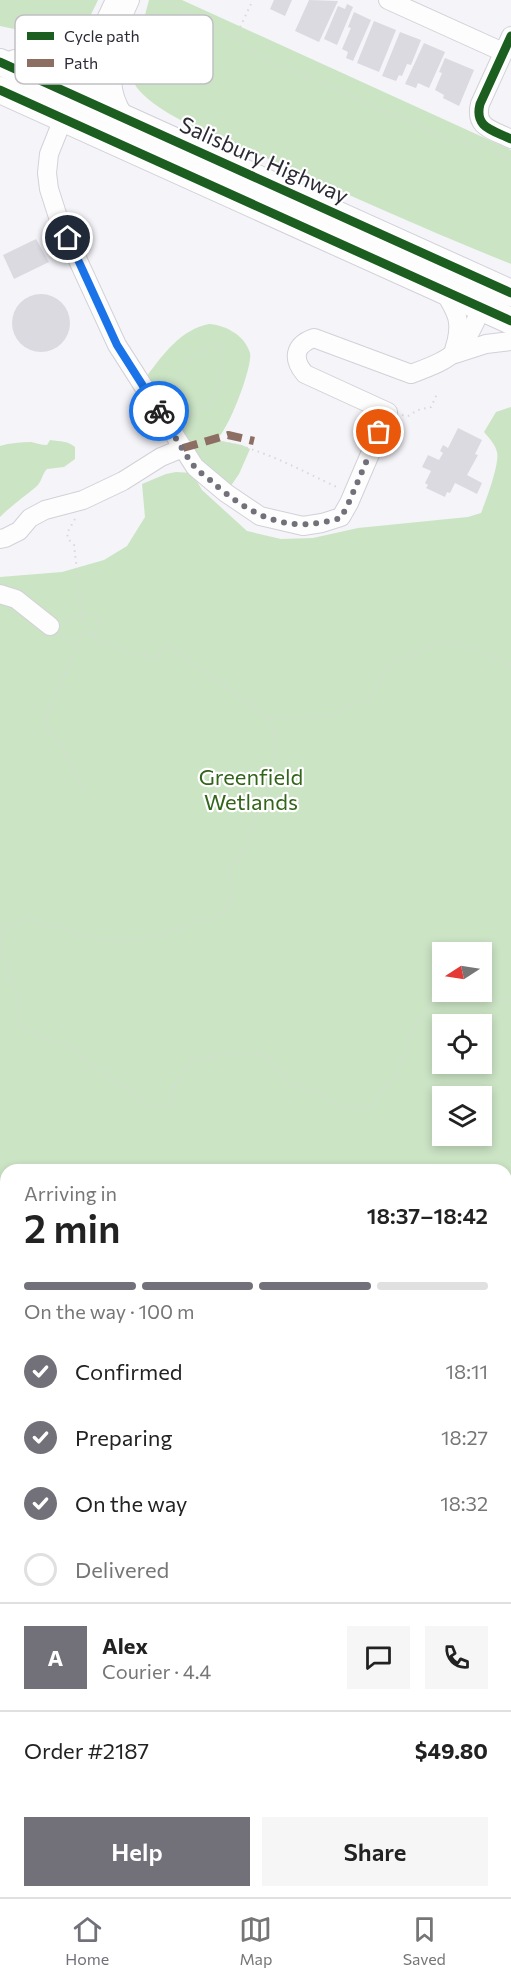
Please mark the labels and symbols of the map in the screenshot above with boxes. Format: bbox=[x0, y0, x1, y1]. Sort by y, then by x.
legend bbox=[15, 15, 213, 84]
text: Cycle path bbox=[64, 26, 140, 45]
text: Path bbox=[64, 53, 98, 72]
street label: Salisbury Highway bbox=[176, 110, 353, 209]
pin bbox=[42, 212, 93, 263]
courier bbox=[129, 381, 189, 441]
pin bbox=[353, 406, 404, 457]
park label: Greenfield Wetlands bbox=[199, 763, 303, 815]
north arrow bbox=[432, 942, 492, 1002]

